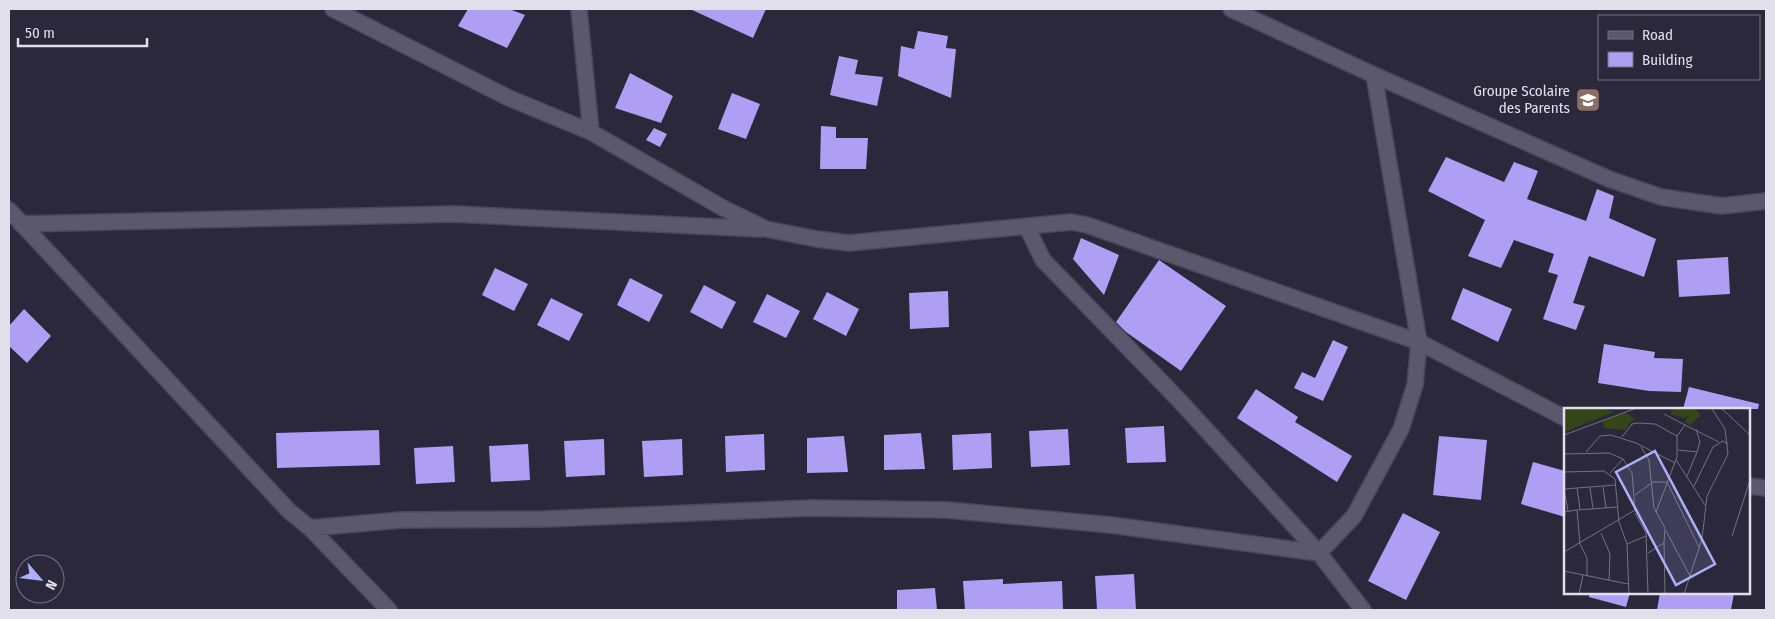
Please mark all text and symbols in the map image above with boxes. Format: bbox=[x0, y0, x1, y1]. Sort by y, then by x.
scale bar bbox=[18, 15, 146, 47]
legend bbox=[1598, 15, 1760, 80]
text: 50 m bbox=[25, 24, 55, 42]
text: Road bbox=[1642, 26, 1673, 44]
text: Building bbox=[1642, 51, 1693, 69]
place label: Groupe Scolaire des Parents bbox=[1473, 82, 1570, 117]
school or university icon: Groupe Scolaire des Parents bbox=[1575, 87, 1601, 113]
inset map bbox=[1564, 408, 1750, 594]
north arrow bbox=[15, 554, 65, 604]
text: N bbox=[42, 577, 61, 593]

